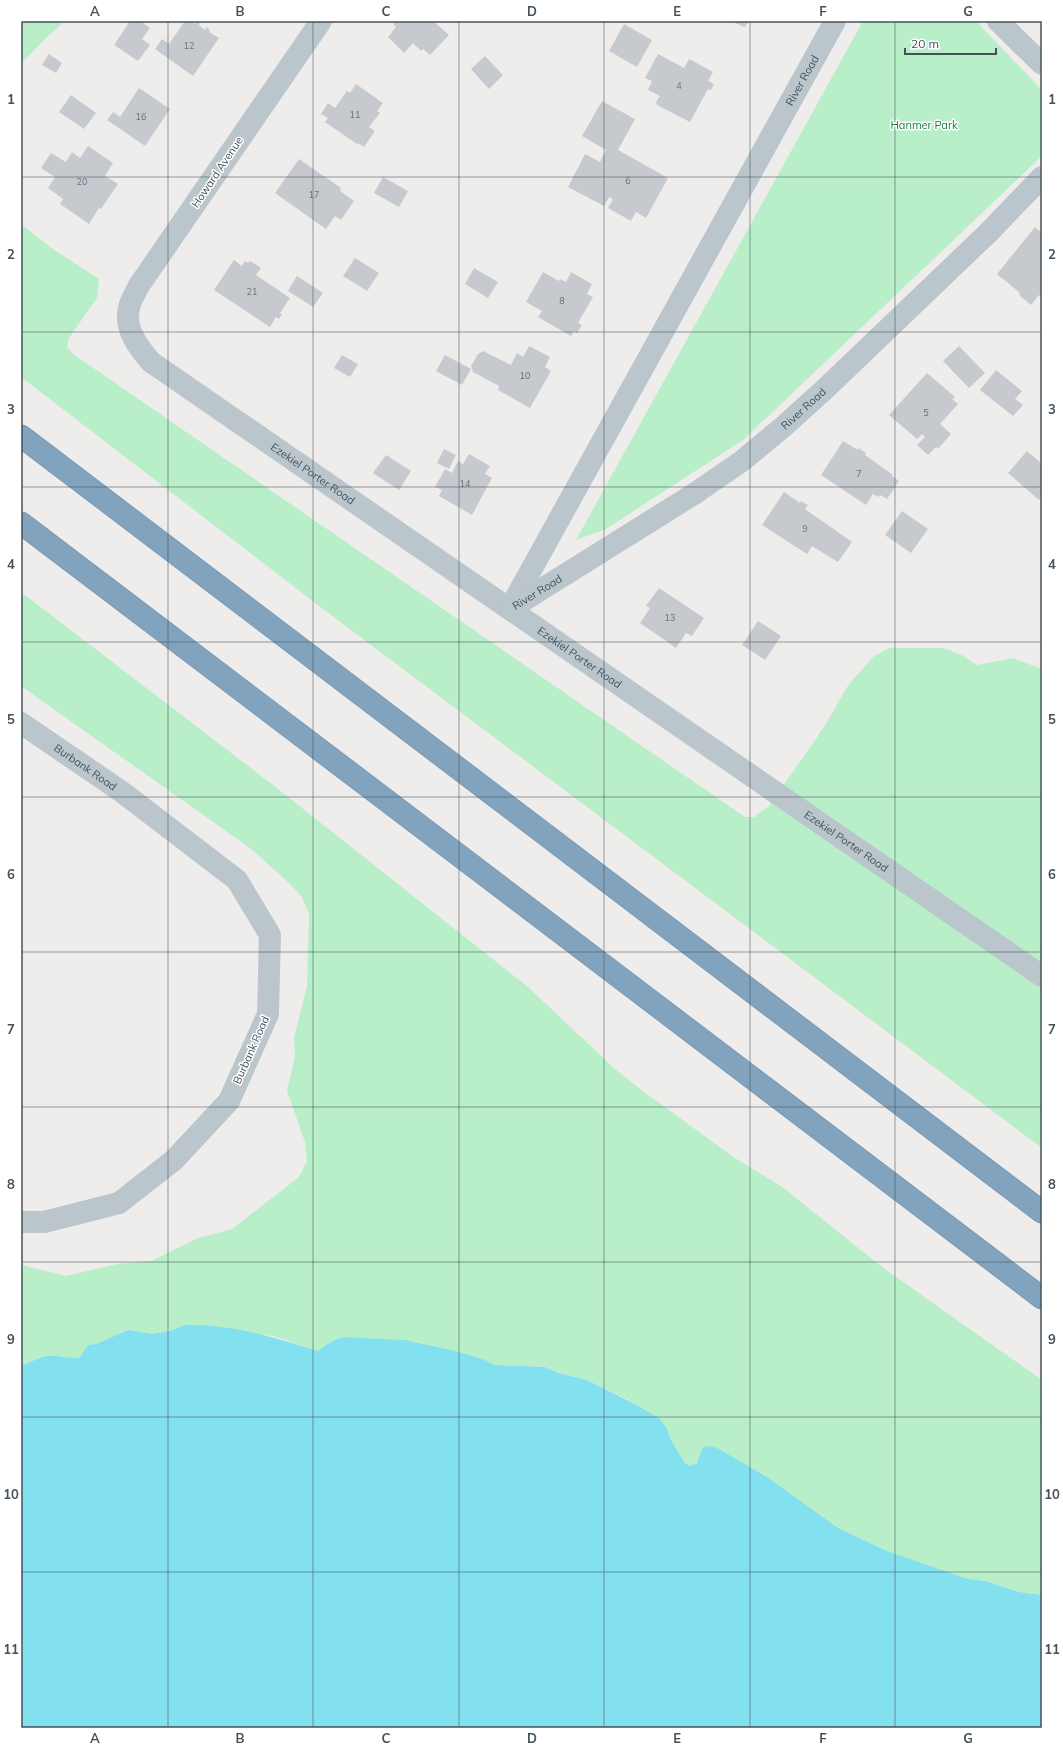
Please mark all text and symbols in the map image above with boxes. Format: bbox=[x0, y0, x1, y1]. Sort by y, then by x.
text: A bbox=[90, 3, 100, 19]
text: B bbox=[236, 3, 245, 19]
text: C bbox=[382, 3, 391, 19]
text: D bbox=[527, 3, 537, 19]
text: E bbox=[673, 3, 681, 19]
text: F bbox=[819, 3, 827, 19]
text: G bbox=[963, 3, 973, 19]
scale bar bbox=[905, 30, 996, 56]
text: 20 m bbox=[911, 36, 939, 51]
house number: 12 bbox=[184, 40, 194, 51]
street label: River Road bbox=[782, 53, 822, 108]
house number: 4 bbox=[676, 80, 682, 91]
text: 1 bbox=[7, 91, 15, 107]
text: 1 bbox=[1048, 91, 1056, 107]
house number: 11 bbox=[350, 109, 360, 120]
house number: 16 bbox=[136, 111, 146, 122]
park label: Hanmer Park bbox=[890, 118, 958, 132]
street label: Howard Avenue bbox=[188, 134, 246, 210]
house number: 6 bbox=[625, 175, 631, 186]
house number: 20 bbox=[77, 176, 87, 187]
house number: 17 bbox=[309, 189, 319, 200]
text: 2 bbox=[7, 246, 15, 262]
text: 2 bbox=[1048, 246, 1056, 262]
house number: 21 bbox=[247, 286, 257, 297]
house number: 8 bbox=[559, 295, 565, 306]
house number: 10 bbox=[520, 370, 530, 381]
street label: River Road bbox=[778, 385, 829, 432]
text: 3 bbox=[7, 401, 15, 417]
text: 3 bbox=[1048, 401, 1056, 417]
house number: 5 bbox=[923, 407, 929, 418]
street label: Ezekiel Porter Road bbox=[268, 440, 358, 507]
house number: 7 bbox=[856, 468, 862, 479]
house number: 14 bbox=[460, 478, 471, 489]
house number: 9 bbox=[802, 523, 808, 534]
text: 4 bbox=[7, 556, 15, 572]
text: 4 bbox=[1048, 556, 1056, 572]
street label: River Road bbox=[510, 571, 565, 613]
house number: 13 bbox=[665, 612, 675, 623]
street label: Ezekiel Porter Road bbox=[535, 624, 624, 691]
text: 5 bbox=[7, 711, 15, 727]
text: 5 bbox=[1048, 711, 1056, 727]
street label: Burbank Road bbox=[51, 741, 120, 793]
street label: Ezekiel Porter Road bbox=[802, 807, 891, 875]
text: 6 bbox=[7, 866, 15, 882]
text: 6 bbox=[1048, 866, 1056, 882]
street label: Burbank Road bbox=[230, 1014, 272, 1086]
text: 7 bbox=[7, 1021, 15, 1037]
text: 7 bbox=[1048, 1021, 1056, 1037]
text: 8 bbox=[7, 1176, 15, 1192]
text: 8 bbox=[1048, 1176, 1056, 1192]
text: 9 bbox=[7, 1331, 15, 1347]
text: 9 bbox=[1048, 1331, 1056, 1347]
text: 10 bbox=[3, 1486, 19, 1502]
text: 10 bbox=[1044, 1486, 1060, 1502]
text: 11 bbox=[3, 1641, 19, 1657]
text: 11 bbox=[1044, 1641, 1060, 1657]
text: A bbox=[90, 1730, 100, 1746]
text: B bbox=[236, 1730, 245, 1746]
text: C bbox=[382, 1730, 391, 1746]
text: D bbox=[527, 1730, 537, 1746]
text: E bbox=[673, 1730, 681, 1746]
text: F bbox=[819, 1730, 827, 1746]
text: G bbox=[963, 1730, 973, 1746]

